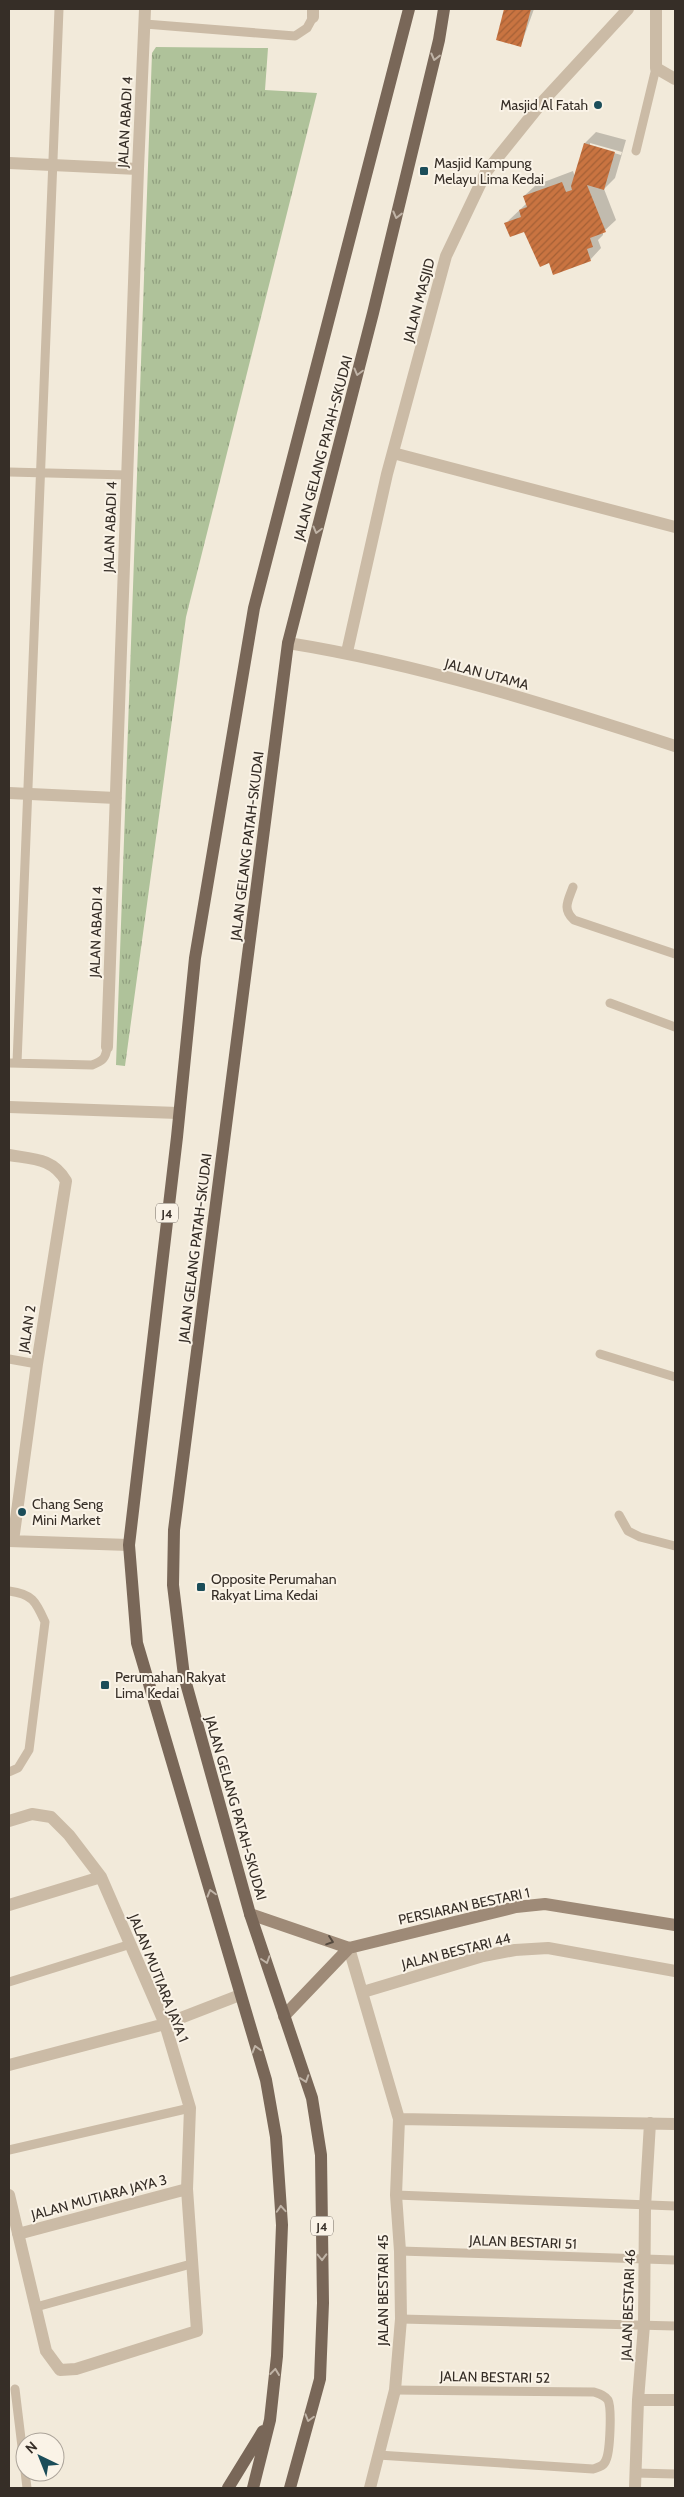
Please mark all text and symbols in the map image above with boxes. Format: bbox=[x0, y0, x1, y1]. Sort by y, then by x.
one-way arrow bbox=[430, 52, 441, 61]
street label: JALAN ABADI 4 bbox=[114, 76, 136, 169]
place label: Masjid Al Fatah bbox=[500, 96, 588, 114]
marker: Masjid Al Fatah bbox=[592, 99, 604, 111]
place label: Masjid Kampung Melayu Lima Kedai bbox=[434, 154, 544, 188]
marker: Masjid Kampung Melayu Lima Kedai bbox=[418, 165, 430, 177]
one-way arrow bbox=[392, 210, 403, 219]
street label: JALAN MASJID bbox=[399, 256, 439, 345]
street label: JALAN GELANG PATAH-SKUDAI bbox=[289, 354, 356, 543]
one-way arrow bbox=[353, 368, 364, 377]
street label: JALAN ABADI 4 bbox=[99, 481, 121, 574]
one-way arrow bbox=[312, 525, 323, 534]
street label: JALAN UTAMA bbox=[442, 654, 531, 694]
street label: JALAN GELANG PATAH-SKUDAI bbox=[226, 750, 268, 943]
street label: JALAN ABADI 4 bbox=[85, 886, 107, 979]
street label: JALAN GELANG PATAH-SKUDAI bbox=[174, 1152, 216, 1345]
road number: J4 bbox=[156, 1204, 178, 1222]
street label: JALAN 2 bbox=[14, 1304, 40, 1355]
place label: Chang Seng Mini Market bbox=[32, 1495, 104, 1529]
marker: Chang Seng Mini Market bbox=[16, 1506, 28, 1518]
place label: Opposite Perumahan Rakyat Lima Kedai bbox=[211, 1570, 337, 1604]
marker: Opposite Perumahan Rakyat Lima Kedai bbox=[195, 1581, 207, 1593]
place label: Perumahan Rakyat Lima Kedai bbox=[115, 1668, 226, 1702]
marker: Perumahan Rakyat Lima Kedai bbox=[99, 1679, 111, 1691]
street label: JALAN GELANG PATAH-SKUDAI bbox=[201, 1713, 271, 1902]
street label: PERSIARAN BESTARI 1 bbox=[397, 1883, 531, 1929]
one-way arrow bbox=[206, 1890, 216, 1898]
street label: JALAN MUTIARA JAYA 1 bbox=[125, 1910, 193, 2045]
street label: JALAN BESTARI 44 bbox=[399, 1929, 512, 1973]
one-way arrow bbox=[325, 1935, 333, 1945]
one-way arrow bbox=[260, 1956, 270, 1964]
one-way arrow bbox=[252, 2046, 262, 2054]
one-way arrow bbox=[300, 2074, 310, 2083]
street label: JALAN MUTIARA JAYA 3 bbox=[28, 2170, 169, 2224]
one-way arrow bbox=[275, 2205, 286, 2213]
road number: J4 bbox=[311, 2216, 333, 2236]
street label: JALAN BESTARI 51 bbox=[468, 2231, 577, 2253]
street label: JALAN BESTARI 45 bbox=[374, 2234, 392, 2347]
street label: JALAN BESTARI 46 bbox=[617, 2249, 639, 2362]
one-way arrow bbox=[317, 2253, 328, 2261]
one-way arrow bbox=[269, 2367, 280, 2375]
street label: JALAN BESTARI 52 bbox=[439, 2367, 550, 2387]
one-way arrow bbox=[305, 2413, 315, 2422]
north arrow bbox=[15, 2432, 65, 2482]
text: N bbox=[21, 2438, 41, 2457]

